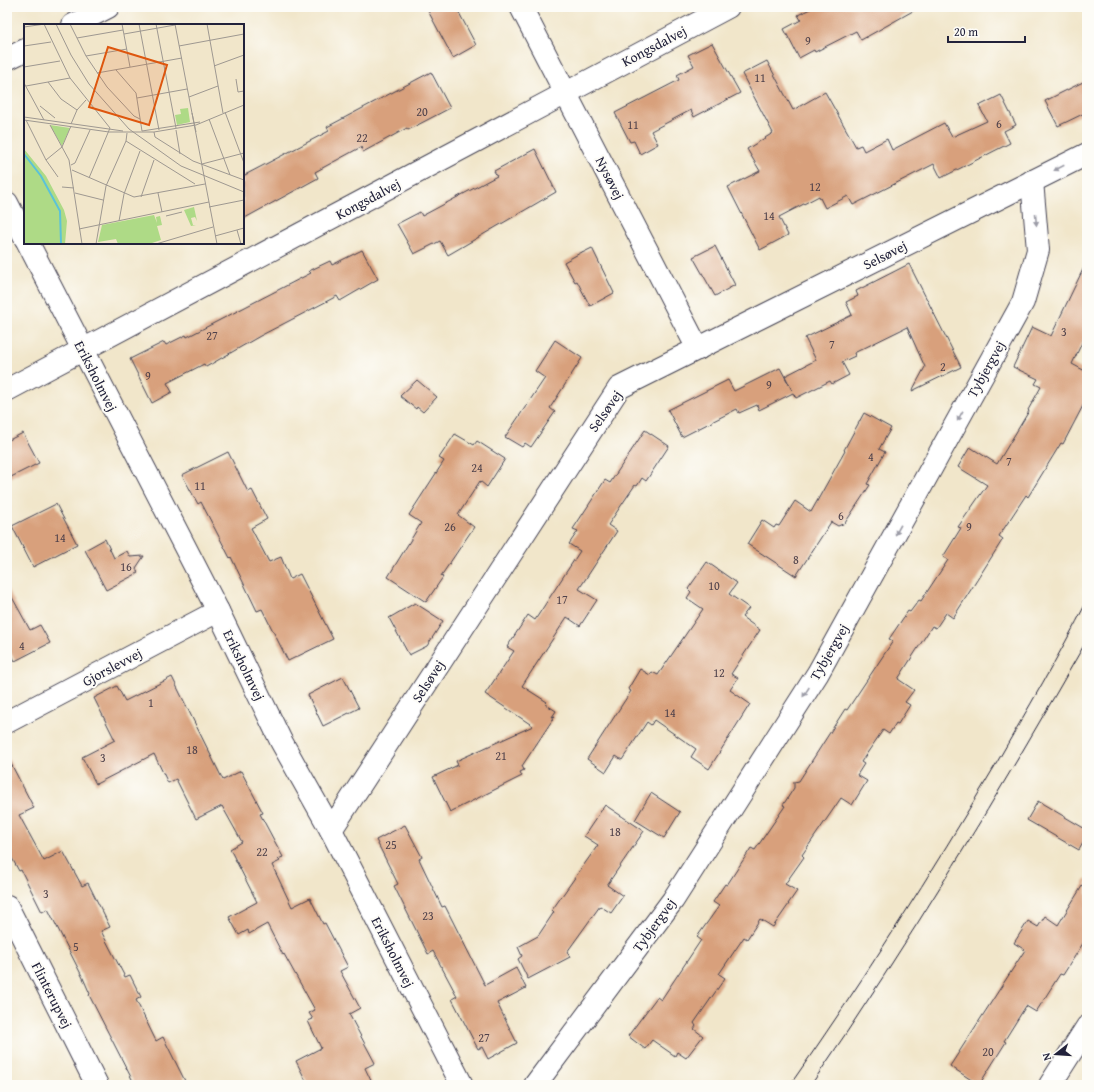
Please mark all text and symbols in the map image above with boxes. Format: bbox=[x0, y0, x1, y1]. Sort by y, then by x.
scale bar bbox=[948, 18, 1025, 44]
street label: Kongsdalvej bbox=[618, 21, 690, 71]
text: 20 m bbox=[954, 23, 978, 40]
inset map bbox=[24, 24, 244, 244]
house number: 9 bbox=[805, 32, 811, 49]
house number: 11 bbox=[754, 69, 766, 86]
house number: 20 bbox=[416, 103, 428, 120]
house number: 6 bbox=[996, 115, 1002, 132]
house number: 11 bbox=[627, 116, 639, 133]
house number: 22 bbox=[356, 129, 368, 146]
street label: Nysøvej bbox=[591, 153, 629, 203]
one-way arrow bbox=[1054, 164, 1065, 171]
street label: Kongsdalvej bbox=[332, 174, 404, 224]
house number: 12 bbox=[809, 178, 821, 195]
house number: 14 bbox=[763, 207, 775, 224]
one-way arrow bbox=[1032, 214, 1039, 226]
street label: Selsøvej bbox=[860, 235, 910, 275]
house number: 3 bbox=[1061, 323, 1067, 340]
house number: 27 bbox=[206, 327, 218, 344]
house number: 7 bbox=[829, 336, 835, 353]
street label: Eriksholmvej bbox=[70, 337, 122, 415]
street label: Tybjergvej bbox=[962, 337, 1010, 401]
house number: 2 bbox=[940, 358, 946, 375]
house number: 9 bbox=[145, 367, 151, 384]
house number: 9 bbox=[766, 376, 772, 393]
street label: Selsøvej bbox=[583, 386, 627, 436]
one-way arrow bbox=[957, 410, 964, 422]
house number: 4 bbox=[868, 448, 874, 465]
house number: 7 bbox=[1006, 453, 1012, 470]
house number: 24 bbox=[471, 459, 483, 476]
house number: 11 bbox=[194, 477, 206, 494]
house number: 6 bbox=[838, 507, 844, 524]
house number: 26 bbox=[444, 518, 456, 535]
house number: 9 bbox=[966, 518, 972, 535]
one-way arrow bbox=[894, 524, 901, 535]
house number: 14 bbox=[54, 529, 66, 546]
house number: 8 bbox=[793, 551, 799, 568]
house number: 16 bbox=[120, 558, 132, 575]
house number: 10 bbox=[708, 577, 720, 594]
house number: 17 bbox=[556, 591, 568, 608]
street label: Tybjergvej bbox=[805, 620, 853, 684]
street label: Eriksholmvej bbox=[218, 626, 270, 704]
house number: 4 bbox=[19, 637, 25, 654]
street label: Gjorslevvej bbox=[79, 643, 145, 691]
street label: Selsøvej bbox=[407, 656, 449, 706]
house number: 12 bbox=[713, 664, 725, 681]
one-way arrow bbox=[803, 686, 810, 698]
house number: 1 bbox=[148, 694, 154, 711]
house number: 14 bbox=[664, 704, 676, 721]
house number: 18 bbox=[186, 741, 198, 758]
house number: 21 bbox=[495, 747, 507, 764]
house number: 3 bbox=[100, 749, 106, 766]
house number: 18 bbox=[609, 823, 621, 840]
house number: 25 bbox=[385, 836, 397, 853]
house number: 22 bbox=[256, 843, 268, 860]
house number: 3 bbox=[43, 885, 49, 902]
street label: Tybjergvej bbox=[628, 894, 680, 956]
house number: 23 bbox=[422, 907, 434, 924]
street label: Eriksholmvej bbox=[367, 913, 419, 991]
house number: 5 bbox=[73, 938, 79, 955]
street label: Flinterupvej bbox=[27, 958, 77, 1032]
house number: 27 bbox=[478, 1029, 490, 1046]
north arrow bbox=[1036, 1034, 1076, 1074]
house number: 20 bbox=[982, 1043, 994, 1060]
text: N bbox=[1038, 1050, 1055, 1063]

